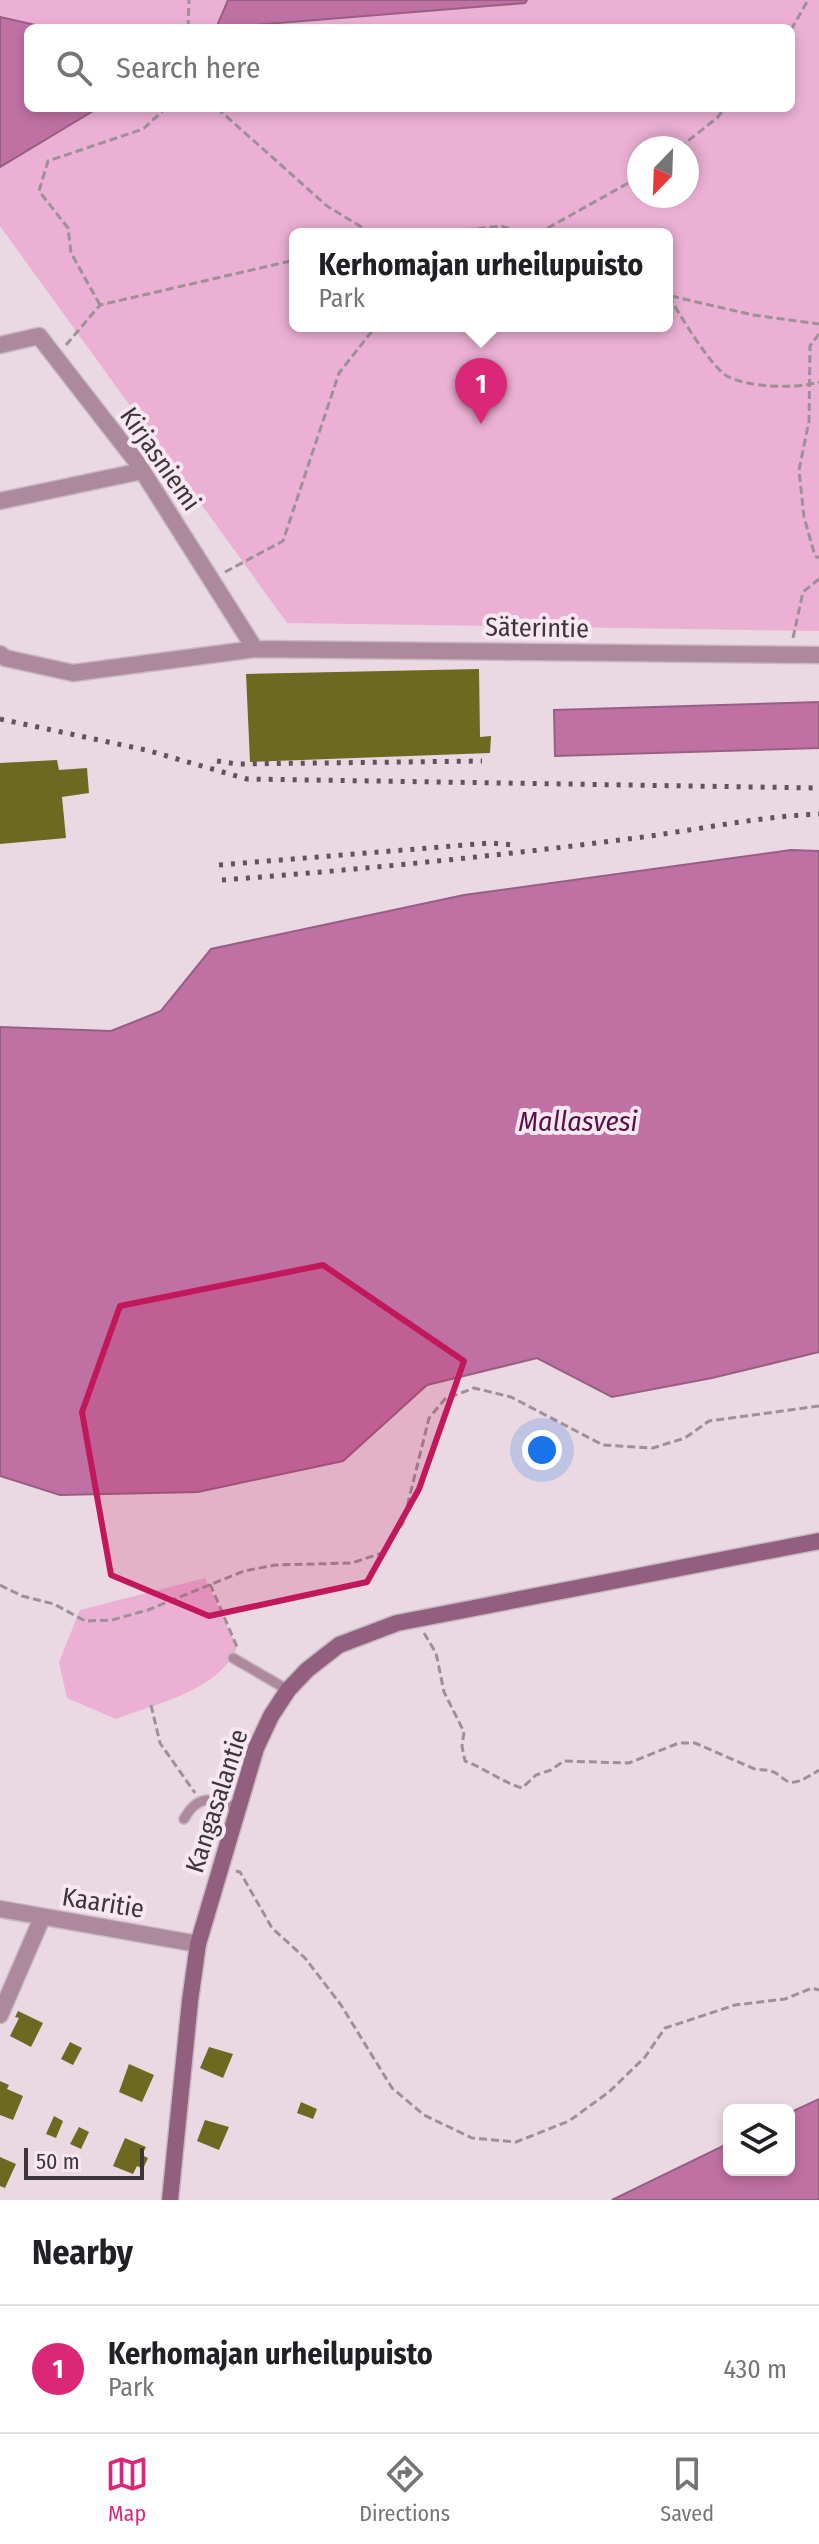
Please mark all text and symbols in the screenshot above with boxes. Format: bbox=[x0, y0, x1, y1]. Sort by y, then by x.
search box bbox=[24, 24, 795, 112]
icon: search bbox=[52, 46, 96, 90]
text: Search here bbox=[116, 50, 261, 86]
north arrow bbox=[627, 136, 699, 208]
popup bbox=[289, 228, 673, 332]
text: Kerhomajan urheilupuisto bbox=[319, 247, 643, 283]
text: Park bbox=[319, 283, 365, 314]
pin: 1 bbox=[455, 358, 507, 424]
street label: Kirjasniemi bbox=[113, 401, 207, 517]
street label: Säterintie bbox=[485, 612, 589, 644]
water label: Mallasvesi bbox=[518, 1105, 638, 1138]
your location bbox=[522, 1430, 562, 1470]
street label: Kangasalantie bbox=[179, 1725, 255, 1877]
street label: Kaaritie bbox=[60, 1881, 146, 1925]
map controls bbox=[723, 2104, 795, 2176]
button: layers bbox=[723, 2104, 795, 2176]
scale bar bbox=[24, 2144, 144, 2180]
text: 50 m bbox=[36, 2148, 80, 2175]
text: Nearby bbox=[32, 2232, 133, 2273]
text: Kerhomajan urheilupuisto bbox=[108, 2336, 433, 2372]
text: 1 bbox=[53, 2354, 64, 2385]
text: 430 m bbox=[723, 2354, 787, 2385]
text: Park bbox=[108, 2372, 154, 2403]
tab: Map bbox=[105, 2452, 149, 2527]
tab: Directions bbox=[359, 2452, 450, 2527]
tab: Saved bbox=[660, 2452, 714, 2527]

